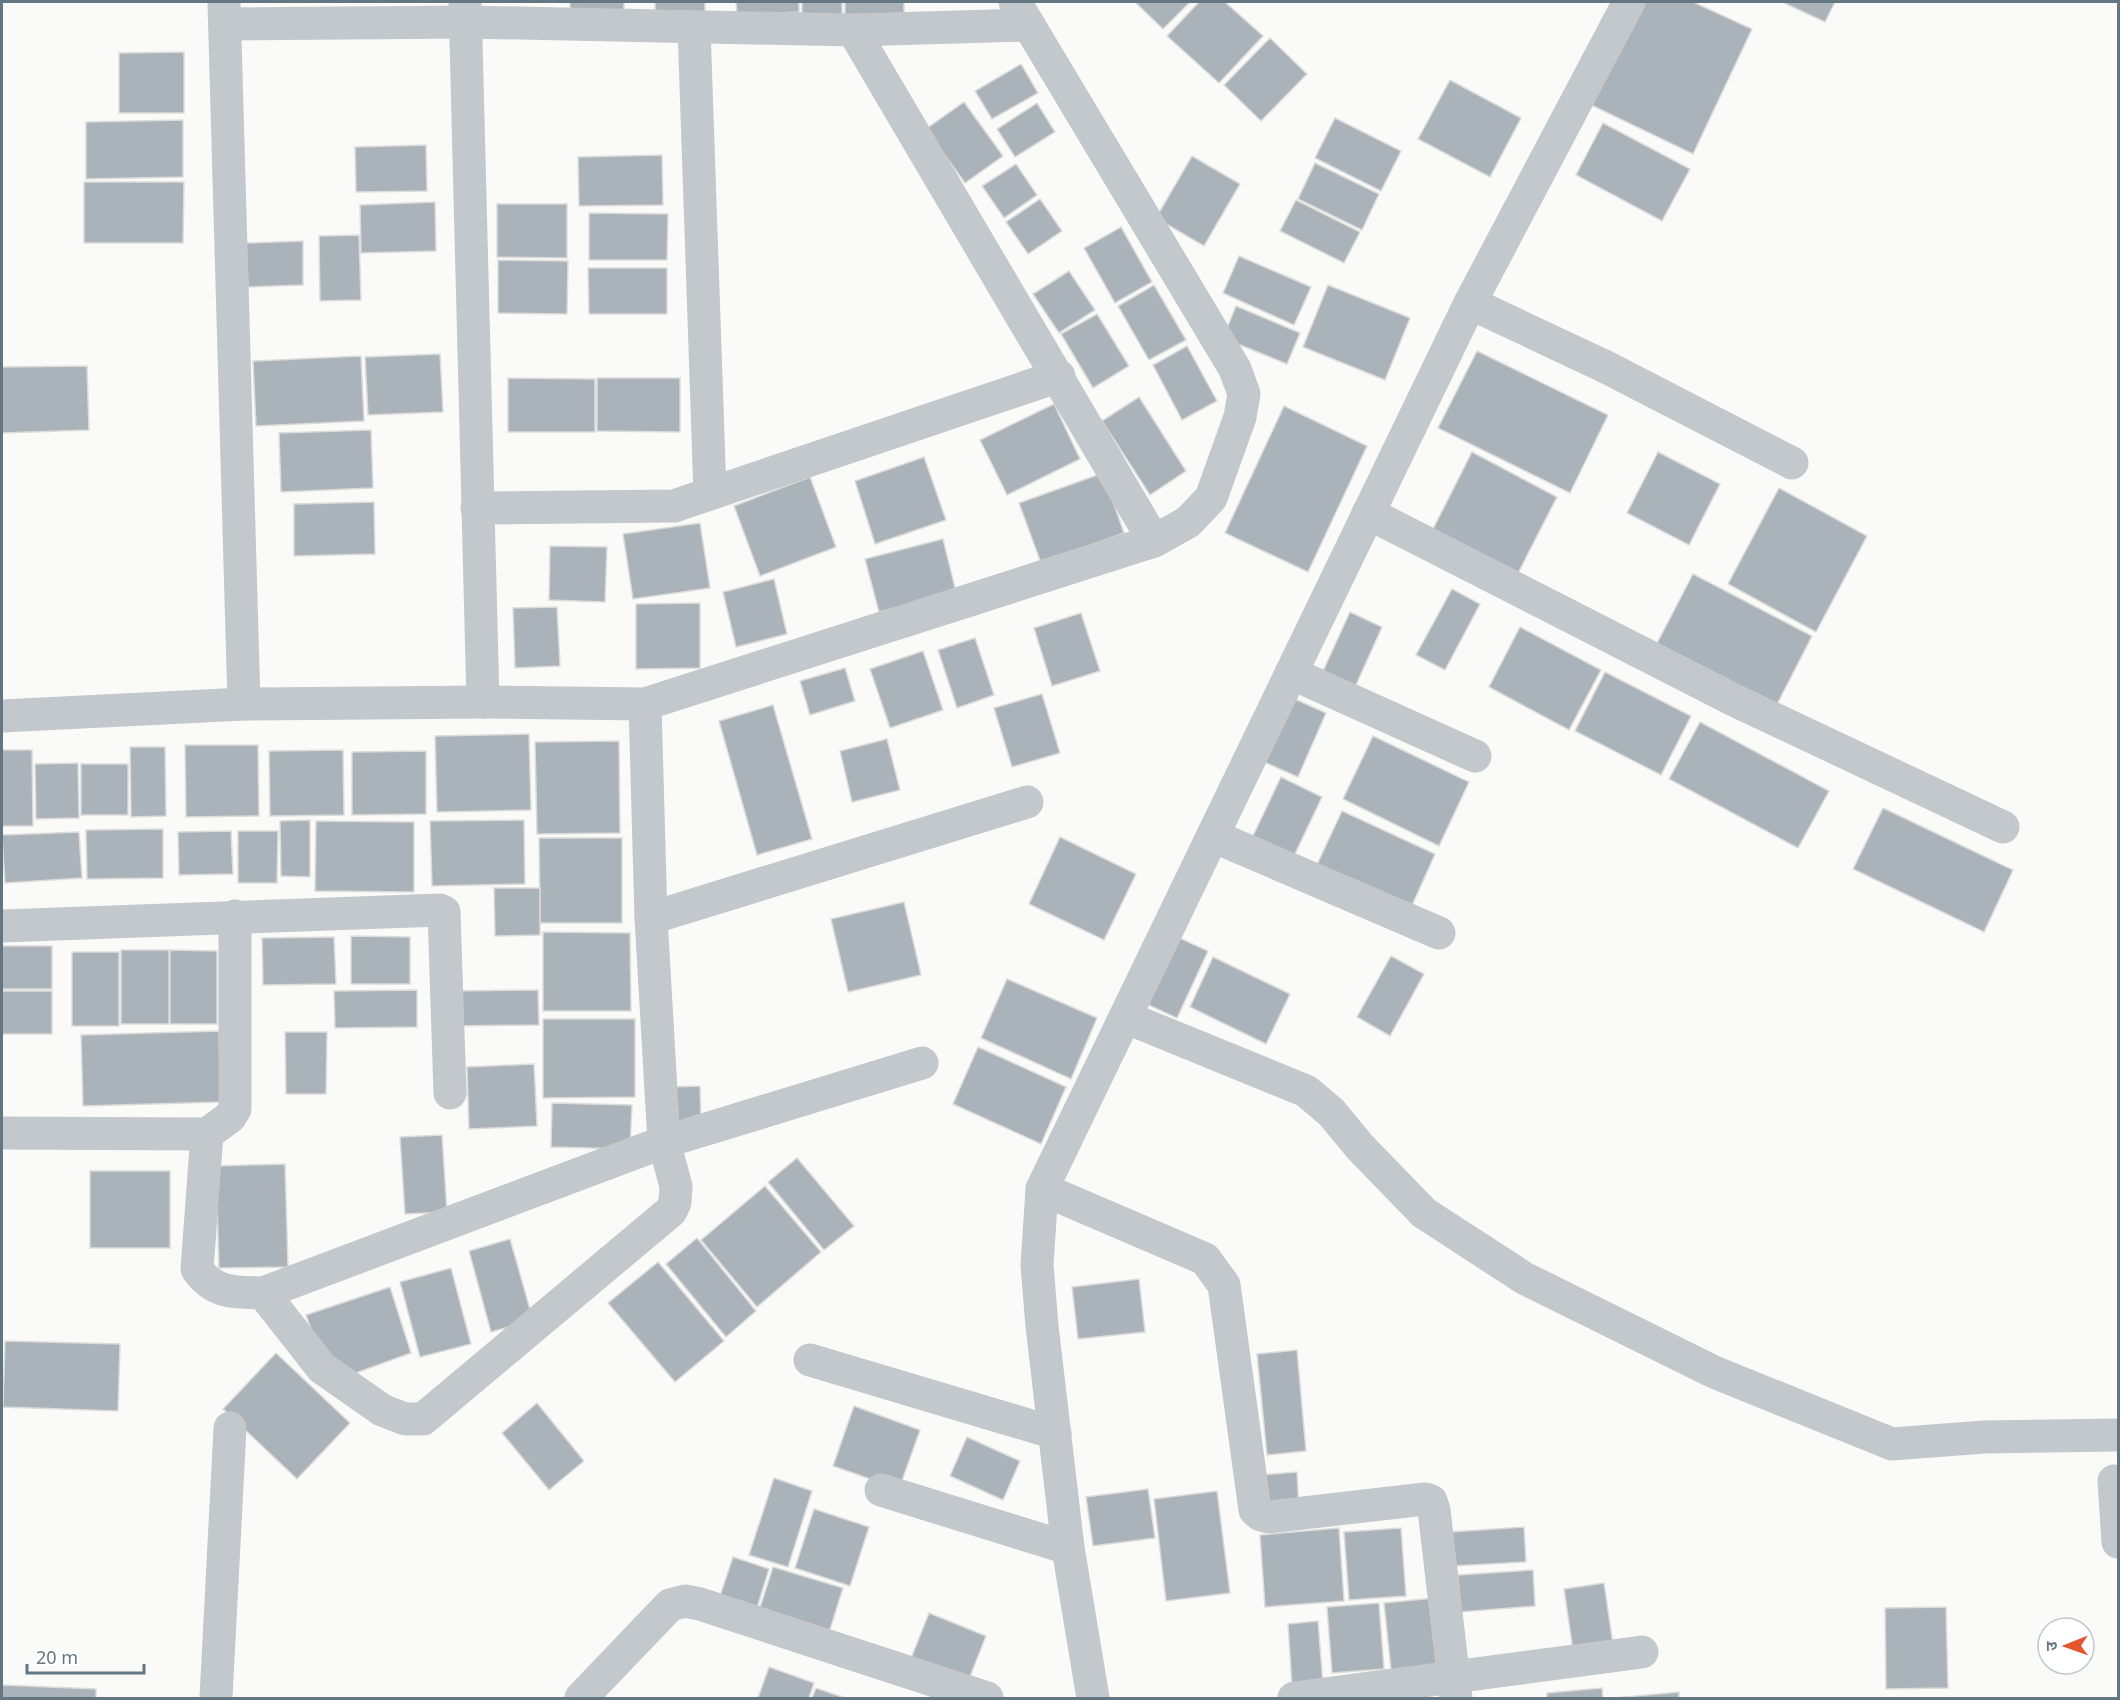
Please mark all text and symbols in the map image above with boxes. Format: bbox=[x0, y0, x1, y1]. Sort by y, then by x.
north arrow bbox=[2036, 1616, 2096, 1676]
scale bar bbox=[27, 1637, 144, 1675]
text: उ bbox=[2040, 1641, 2062, 1651]
text: 20 m bbox=[36, 1645, 78, 1669]

